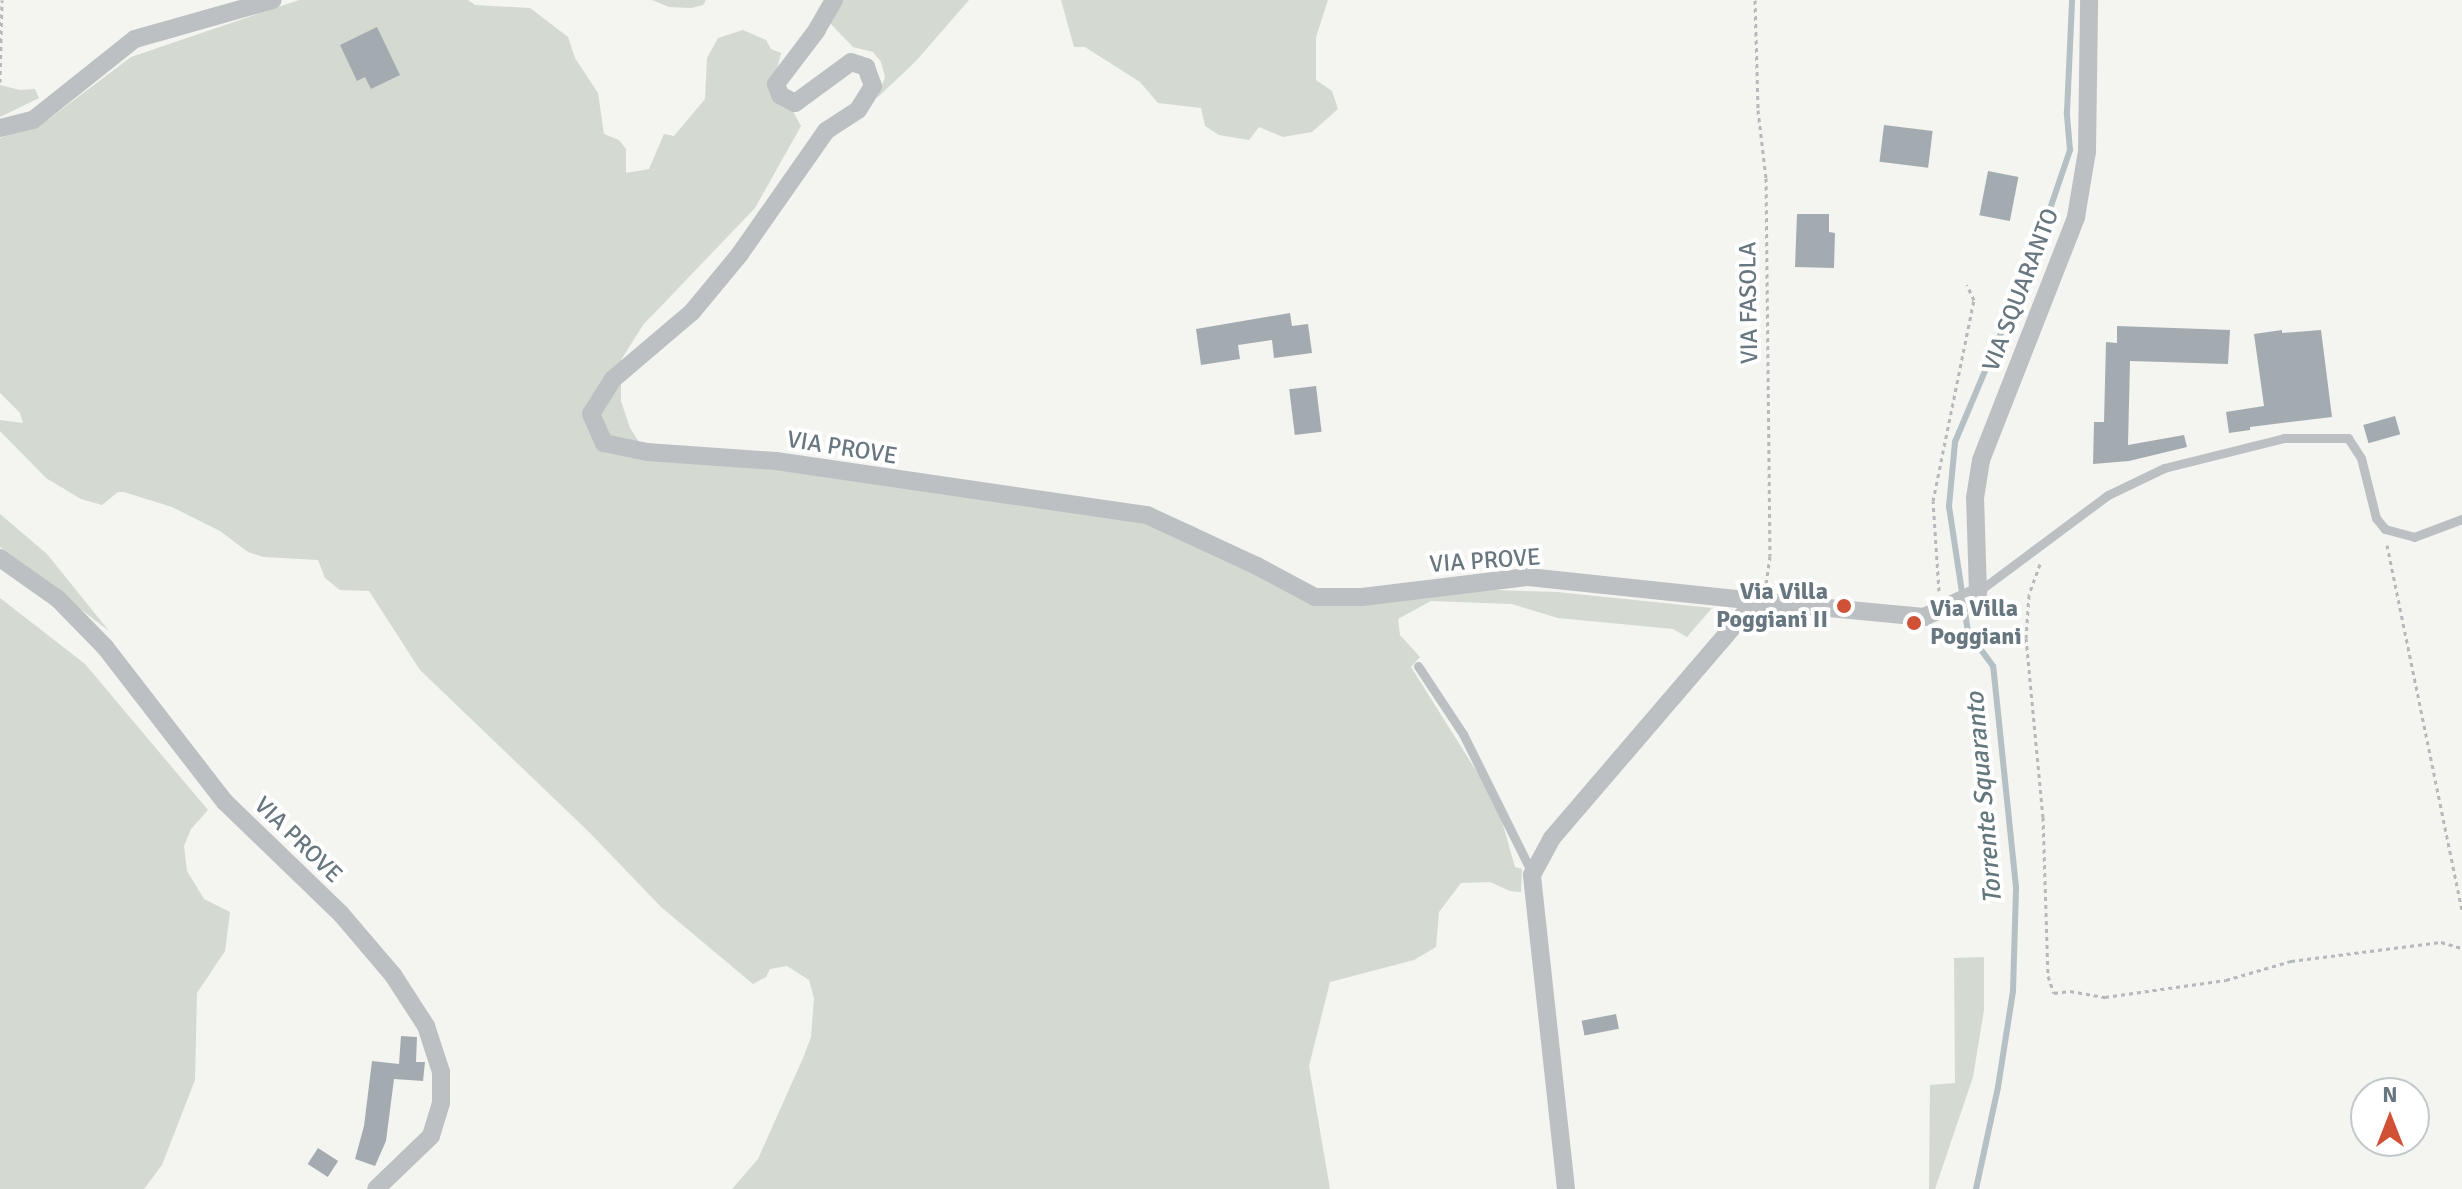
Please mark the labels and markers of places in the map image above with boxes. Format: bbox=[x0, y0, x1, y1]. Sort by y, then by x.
place label: Via Villa Poggiani II bbox=[1716, 578, 1828, 634]
place label: Via Villa Poggiani bbox=[1930, 595, 2022, 651]
marker: Via Villa Poggiani II bbox=[1835, 597, 1853, 615]
marker: Via Villa Poggiani bbox=[1905, 614, 1923, 632]

